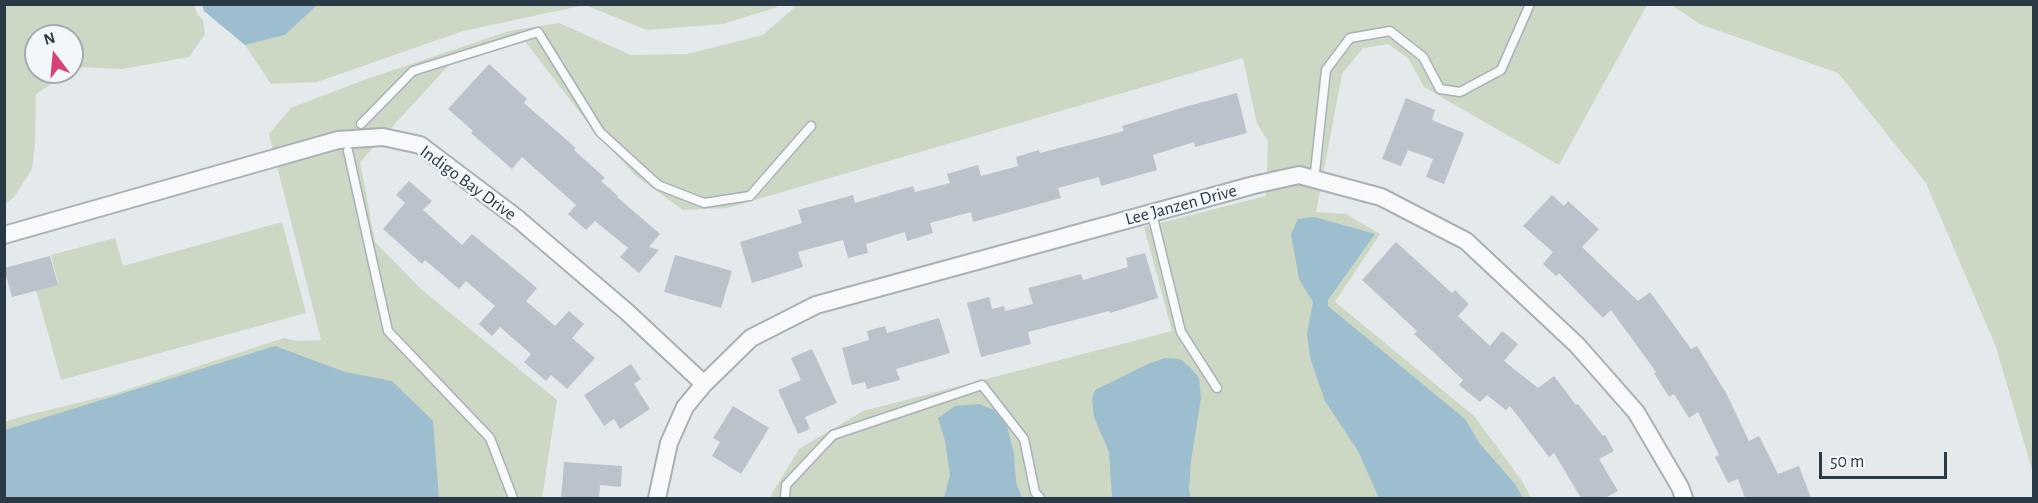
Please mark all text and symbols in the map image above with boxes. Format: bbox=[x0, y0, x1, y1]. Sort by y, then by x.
north arrow bbox=[24, 24, 84, 84]
text: N bbox=[42, 29, 57, 48]
street label: Indigo Bay Drive bbox=[416, 141, 520, 225]
street label: Lee Janzen Drive bbox=[1123, 180, 1239, 230]
scale bar bbox=[1822, 440, 1950, 478]
text: 50 m bbox=[1830, 453, 1864, 471]

